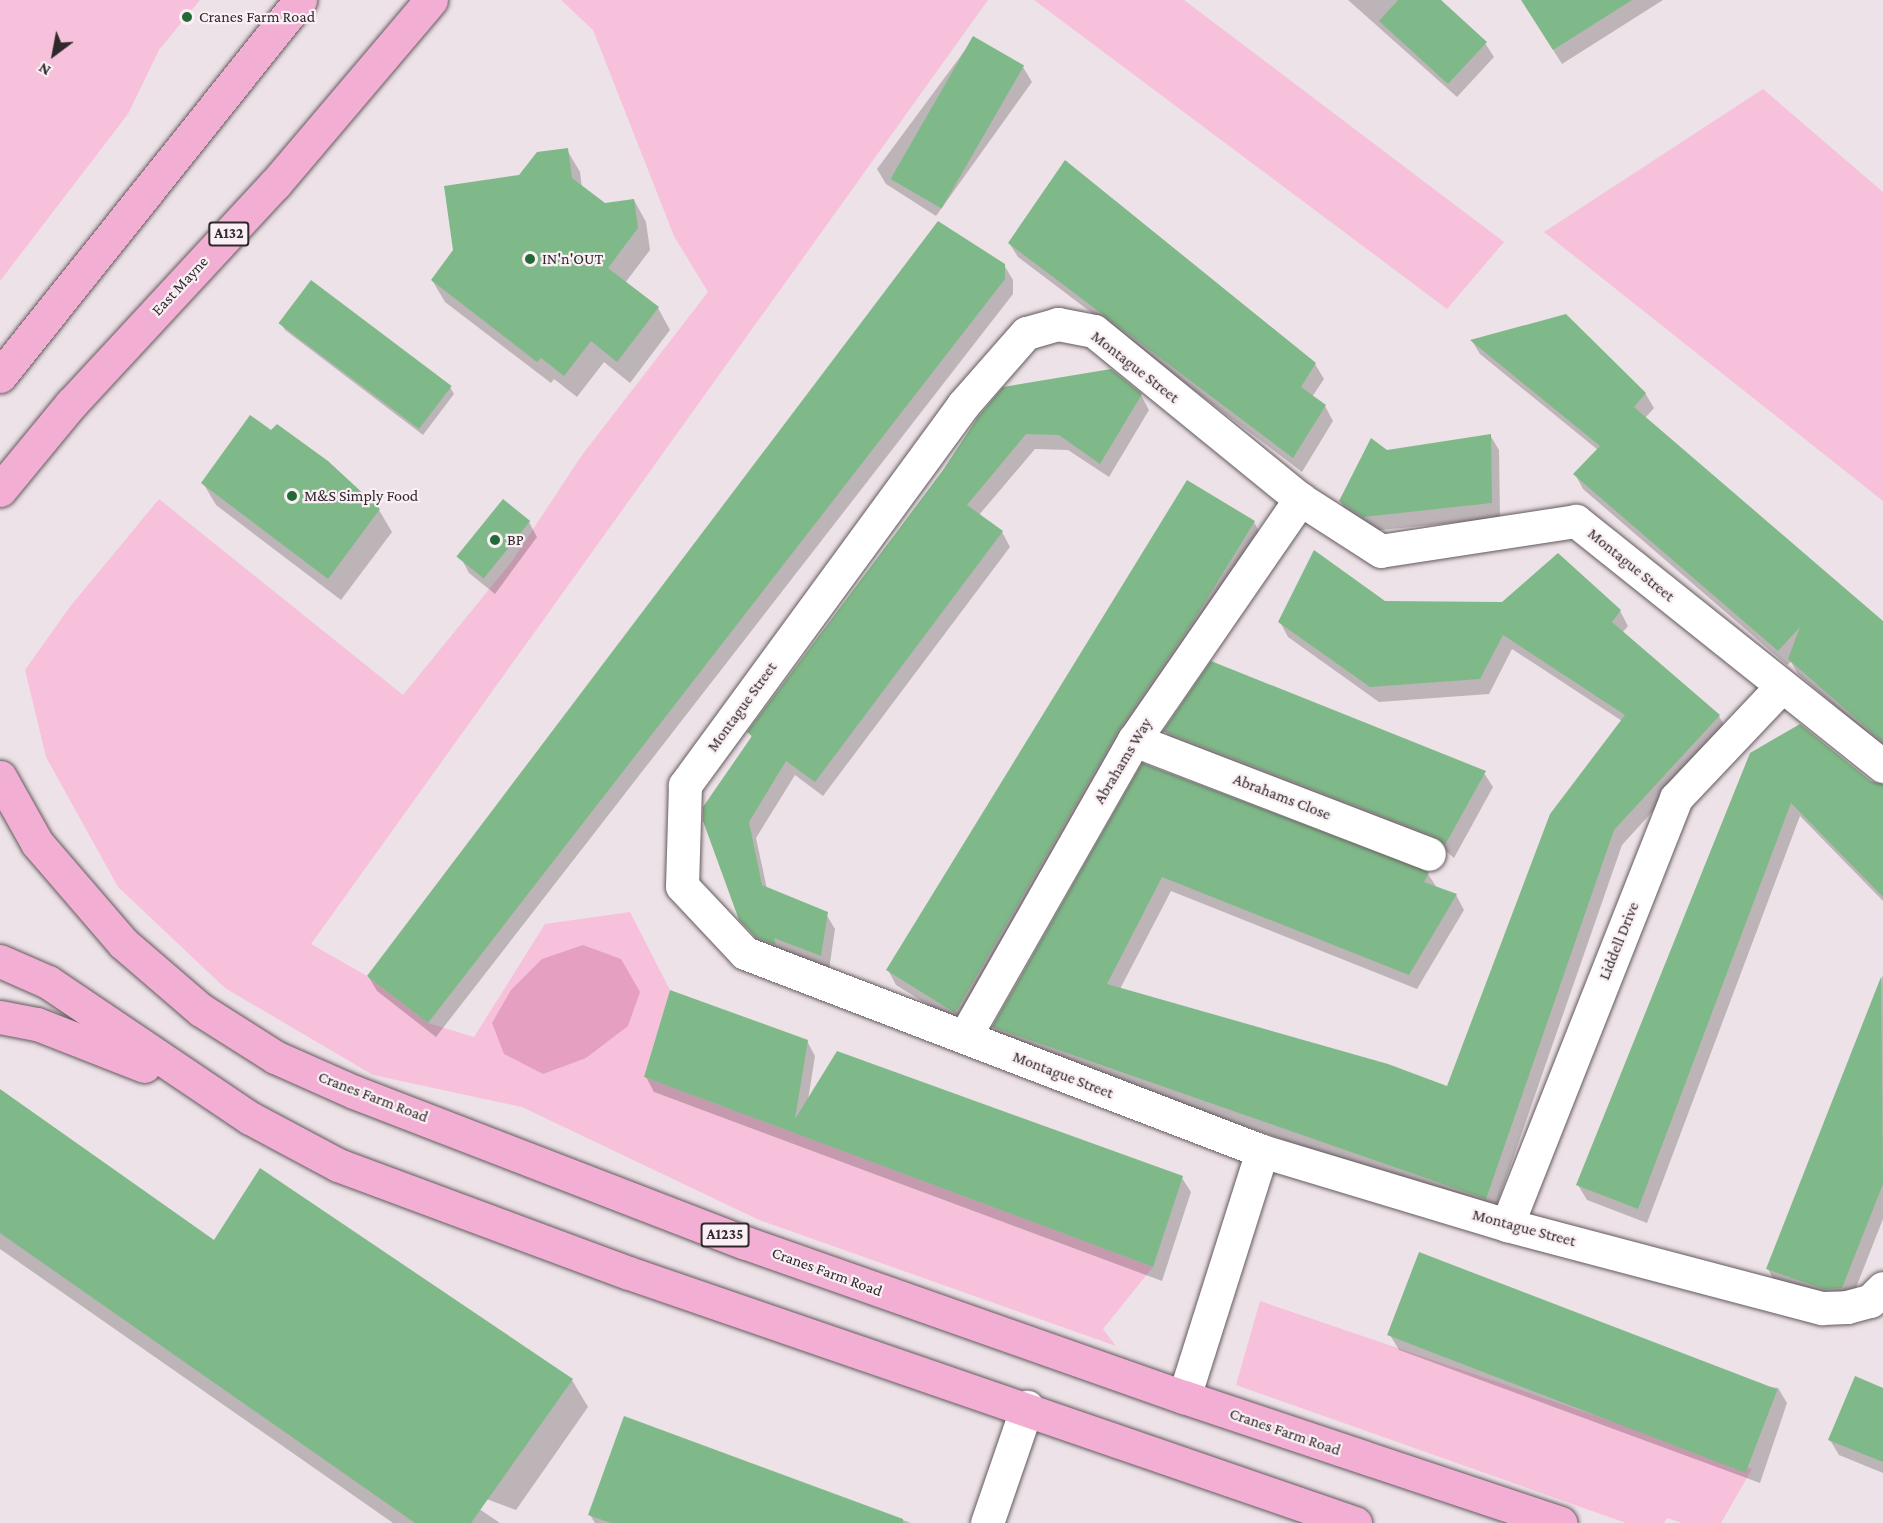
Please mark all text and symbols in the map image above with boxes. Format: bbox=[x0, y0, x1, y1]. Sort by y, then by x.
place label: Cranes Farm Road bbox=[199, 7, 315, 27]
marker: Cranes Farm Road bbox=[180, 10, 194, 24]
north arrow bbox=[24, 24, 84, 84]
text: N bbox=[35, 60, 53, 80]
road number: A132 bbox=[208, 222, 250, 246]
place label: IN'n'OUT bbox=[542, 249, 603, 269]
street label: East Mayne bbox=[148, 252, 212, 320]
marker: IN'n'OUT bbox=[523, 252, 537, 266]
street label: Montague Street bbox=[1087, 327, 1183, 407]
place label: M&S Simply Food bbox=[304, 486, 418, 506]
marker: M&S Simply Food bbox=[285, 489, 299, 503]
street label: Montague Street bbox=[1584, 524, 1678, 606]
place label: BP bbox=[507, 530, 524, 550]
marker: BP bbox=[488, 533, 502, 547]
street label: Montague Street bbox=[703, 658, 781, 756]
street label: Abrahams Way bbox=[1090, 715, 1156, 807]
street label: Abrahams Close bbox=[1230, 770, 1334, 824]
street label: Liddell Drive bbox=[1595, 899, 1643, 983]
street label: Montague Street bbox=[1010, 1047, 1116, 1103]
street label: Cranes Farm Road bbox=[315, 1067, 431, 1127]
street label: Montague Street bbox=[1470, 1205, 1578, 1251]
road number: A1235 bbox=[700, 1223, 750, 1247]
street label: Cranes Farm Road bbox=[769, 1243, 885, 1301]
street label: Cranes Farm Road bbox=[1227, 1404, 1343, 1460]

